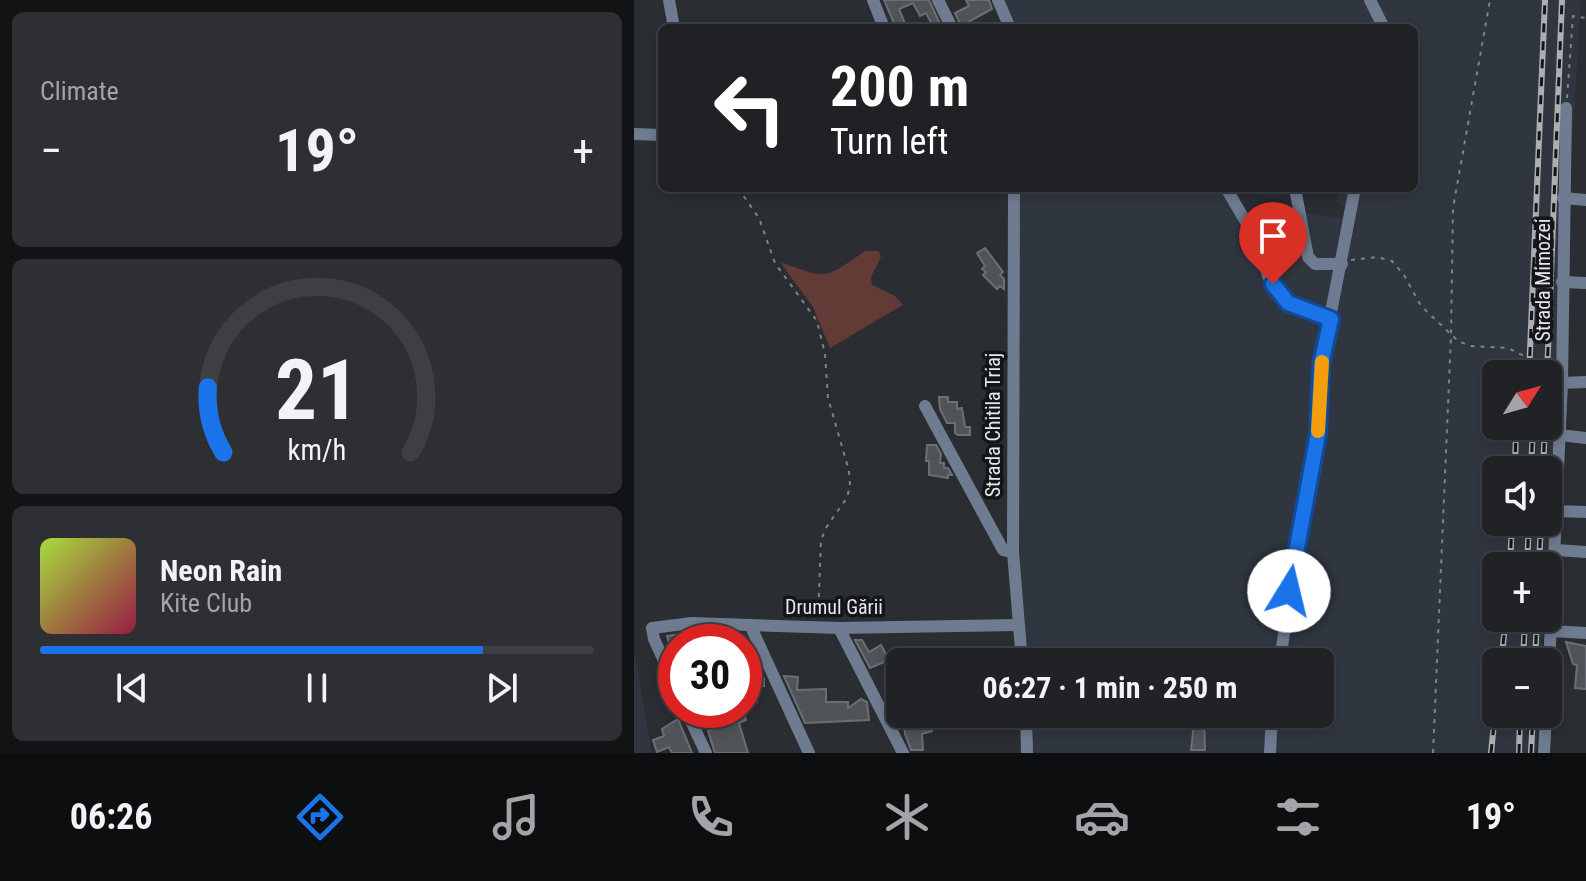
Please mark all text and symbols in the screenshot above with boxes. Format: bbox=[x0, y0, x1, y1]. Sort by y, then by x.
text: 200 m bbox=[830, 54, 969, 120]
icon: left bbox=[698, 56, 802, 160]
text: Climate bbox=[40, 76, 119, 106]
text: 19° bbox=[275, 115, 359, 186]
text: Turn left bbox=[830, 121, 948, 163]
text: − bbox=[40, 125, 62, 177]
text: + bbox=[572, 125, 594, 177]
pin bbox=[1239, 202, 1307, 284]
icon: arrive bbox=[1251, 214, 1295, 258]
street label: Strada Mimozei bbox=[1531, 219, 1555, 341]
text: 21 bbox=[275, 341, 359, 438]
street label: Strada Chitila Triaj bbox=[981, 353, 1005, 497]
north arrow bbox=[1482, 360, 1562, 440]
map controls bbox=[1482, 360, 1562, 728]
text: km/h bbox=[288, 433, 346, 467]
button: sound bbox=[1482, 456, 1562, 536]
position arrow bbox=[1247, 549, 1331, 633]
button: + bbox=[1482, 552, 1562, 632]
text: Neon Rain bbox=[160, 553, 282, 588]
text: Kite Club bbox=[160, 588, 252, 618]
street label: Drumul Gării bbox=[785, 595, 883, 619]
speed limit sign: 30 bbox=[658, 624, 762, 728]
button: − bbox=[1482, 648, 1562, 728]
icon: previous bbox=[110, 666, 154, 710]
icon: pause bbox=[295, 666, 339, 710]
icon: next bbox=[480, 666, 524, 710]
text: 06:27 · 1 min · 250 m bbox=[983, 670, 1237, 705]
icon: directions bbox=[292, 789, 348, 845]
icon: music bbox=[488, 789, 544, 845]
icon: phone bbox=[683, 789, 739, 845]
icon: climate bbox=[879, 789, 935, 845]
icon: car bbox=[1074, 789, 1130, 845]
icon: filters bbox=[1270, 789, 1326, 845]
text: 06:26 bbox=[70, 796, 152, 838]
text: 19° bbox=[1466, 796, 1516, 838]

